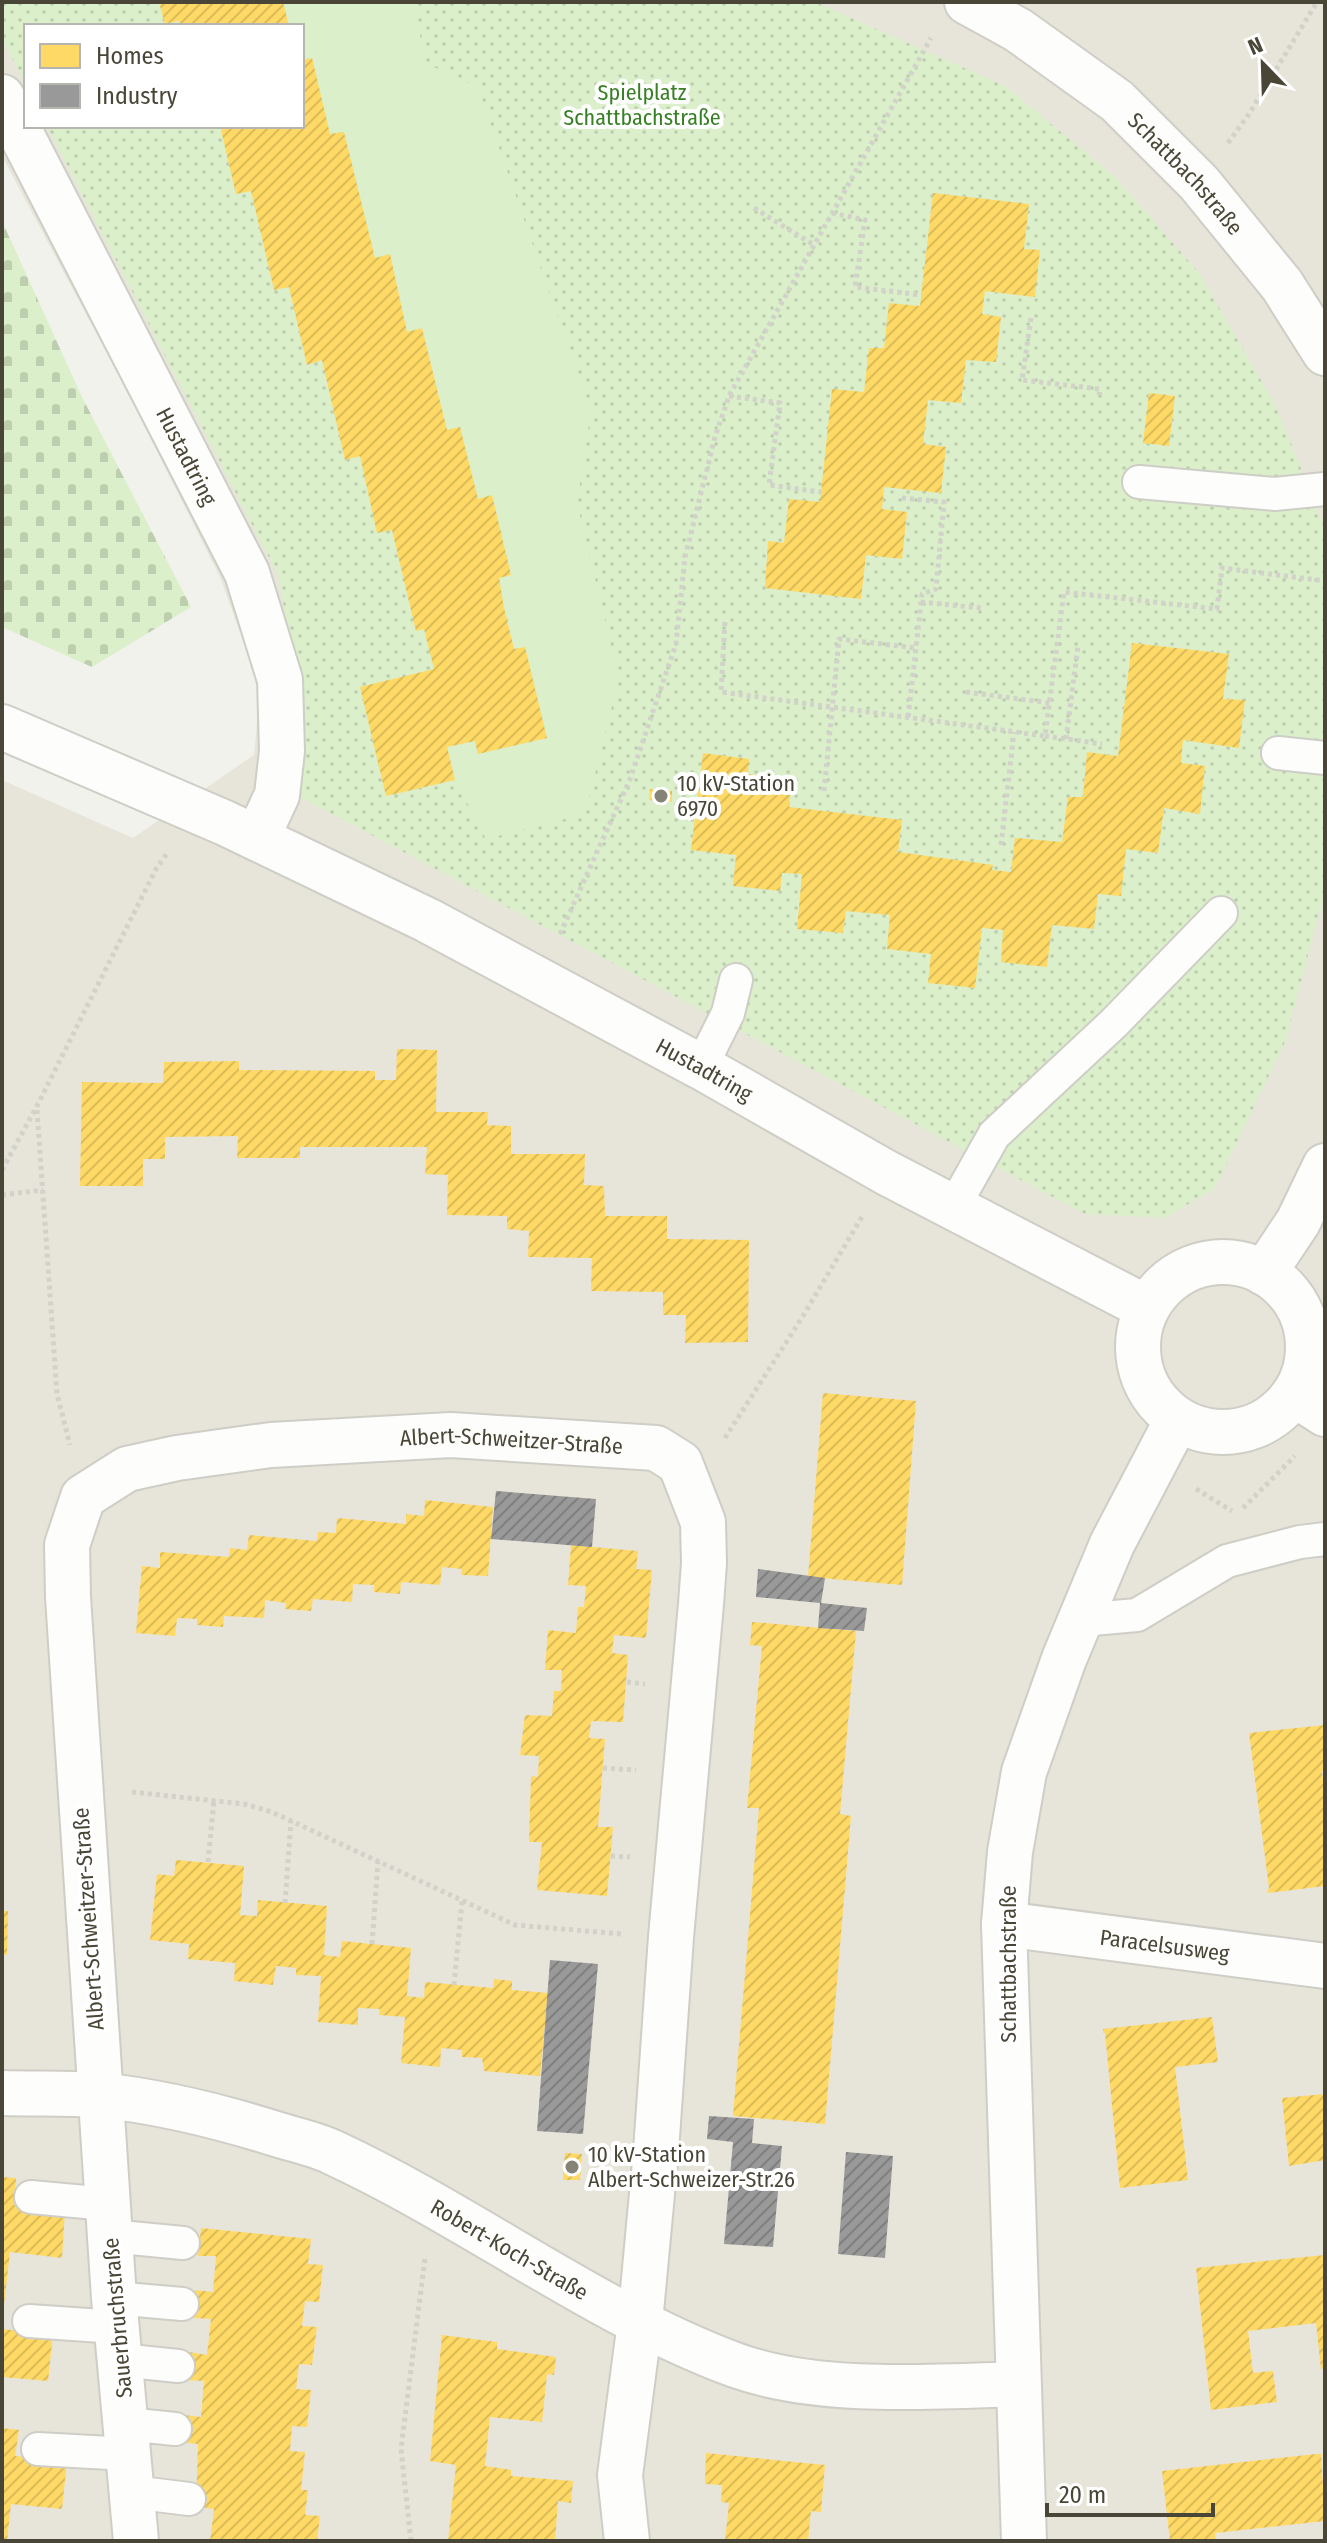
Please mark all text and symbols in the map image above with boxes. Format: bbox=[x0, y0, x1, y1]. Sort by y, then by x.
legend bbox=[24, 24, 304, 128]
north arrow bbox=[1223, 24, 1303, 104]
text: N bbox=[1244, 31, 1267, 61]
text: Homes bbox=[96, 42, 164, 70]
park label: Spielplatz Schattbachstraße bbox=[563, 79, 721, 131]
text: Industry bbox=[96, 82, 178, 110]
street label: Schattbachstraße bbox=[1122, 107, 1249, 241]
street label: Hustadtring bbox=[150, 403, 223, 510]
place label: 10 kV-Station 6970 bbox=[677, 770, 795, 822]
marker: 10 kV-Station 6970 bbox=[652, 787, 670, 805]
street label: Hustadtring bbox=[651, 1032, 758, 1108]
street label: Albert-Schweitzer-Straße bbox=[399, 1422, 624, 1460]
street label: Albert-Schweitzer-Straße bbox=[67, 1807, 110, 2031]
street label: Schattbachstraße bbox=[995, 1885, 1022, 2043]
street label: Paracelsusweg bbox=[1098, 1924, 1232, 1967]
place label: 10 kV-Station Albert-Schweizer-Str.26 bbox=[588, 2141, 795, 2193]
marker: 10 kV-Station Albert-Schweizer-Str.26 bbox=[563, 2158, 581, 2176]
street label: Robert-Koch-Straße bbox=[426, 2193, 593, 2306]
street label: Sauerbruchstraße bbox=[97, 2237, 138, 2399]
scale bar bbox=[1047, 2467, 1213, 2517]
text: 20 m bbox=[1059, 2481, 1106, 2509]

